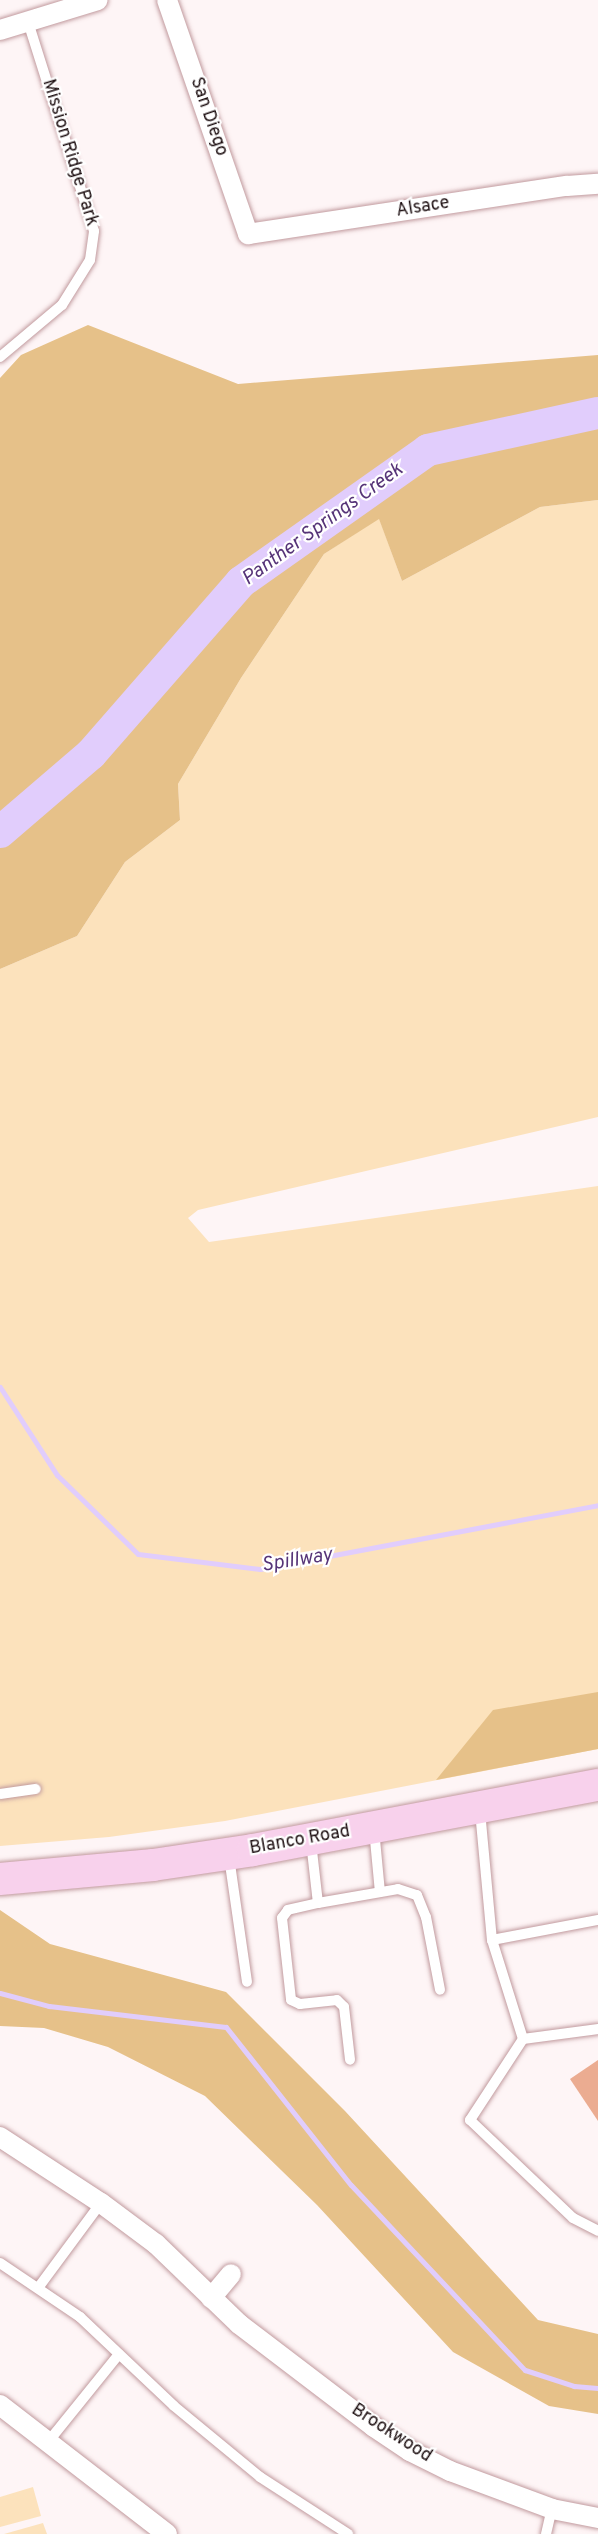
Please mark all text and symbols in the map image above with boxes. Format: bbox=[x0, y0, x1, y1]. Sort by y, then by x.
street label: San Diego bbox=[184, 75, 232, 159]
street label: Mission Ridge Park bbox=[36, 77, 102, 229]
street label: Alsace bbox=[395, 193, 451, 223]
water label: Panther Springs Creek bbox=[238, 459, 408, 591]
water label: Spillway bbox=[260, 1544, 334, 1578]
street label: Blanco Road bbox=[248, 1822, 352, 1860]
street label: Brookwood bbox=[347, 2400, 435, 2468]

